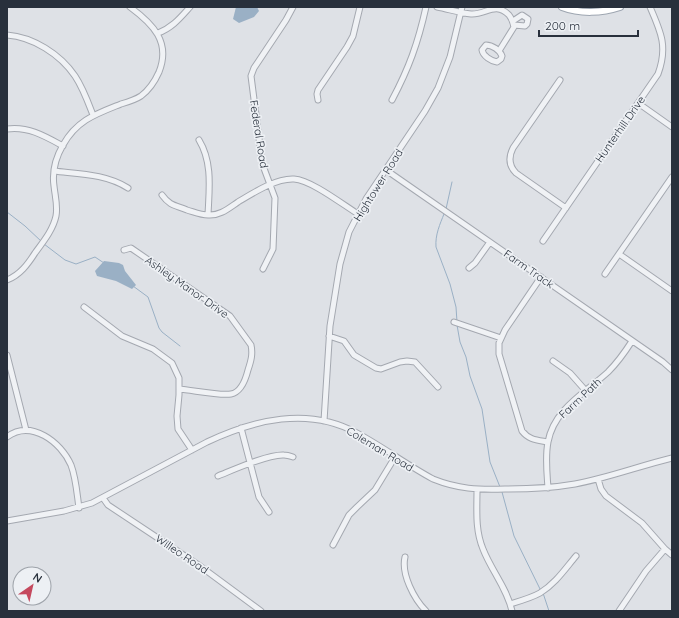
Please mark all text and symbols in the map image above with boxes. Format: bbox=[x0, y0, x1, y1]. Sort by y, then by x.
scale bar bbox=[539, 12, 638, 38]
text: 200 m bbox=[545, 18, 580, 33]
street label: Hunterhill Drive bbox=[592, 93, 648, 165]
street label: Federal Road bbox=[247, 99, 271, 169]
street label: Hightower Road bbox=[350, 146, 406, 224]
street label: Farm Track bbox=[501, 247, 557, 292]
street label: Ashley Manor Drive bbox=[143, 253, 231, 321]
street label: Farm Path bbox=[556, 375, 604, 421]
street label: Coleman Road bbox=[344, 423, 416, 475]
street label: Willeo Road bbox=[153, 531, 211, 577]
north arrow bbox=[12, 566, 52, 606]
text: N bbox=[30, 570, 45, 586]

